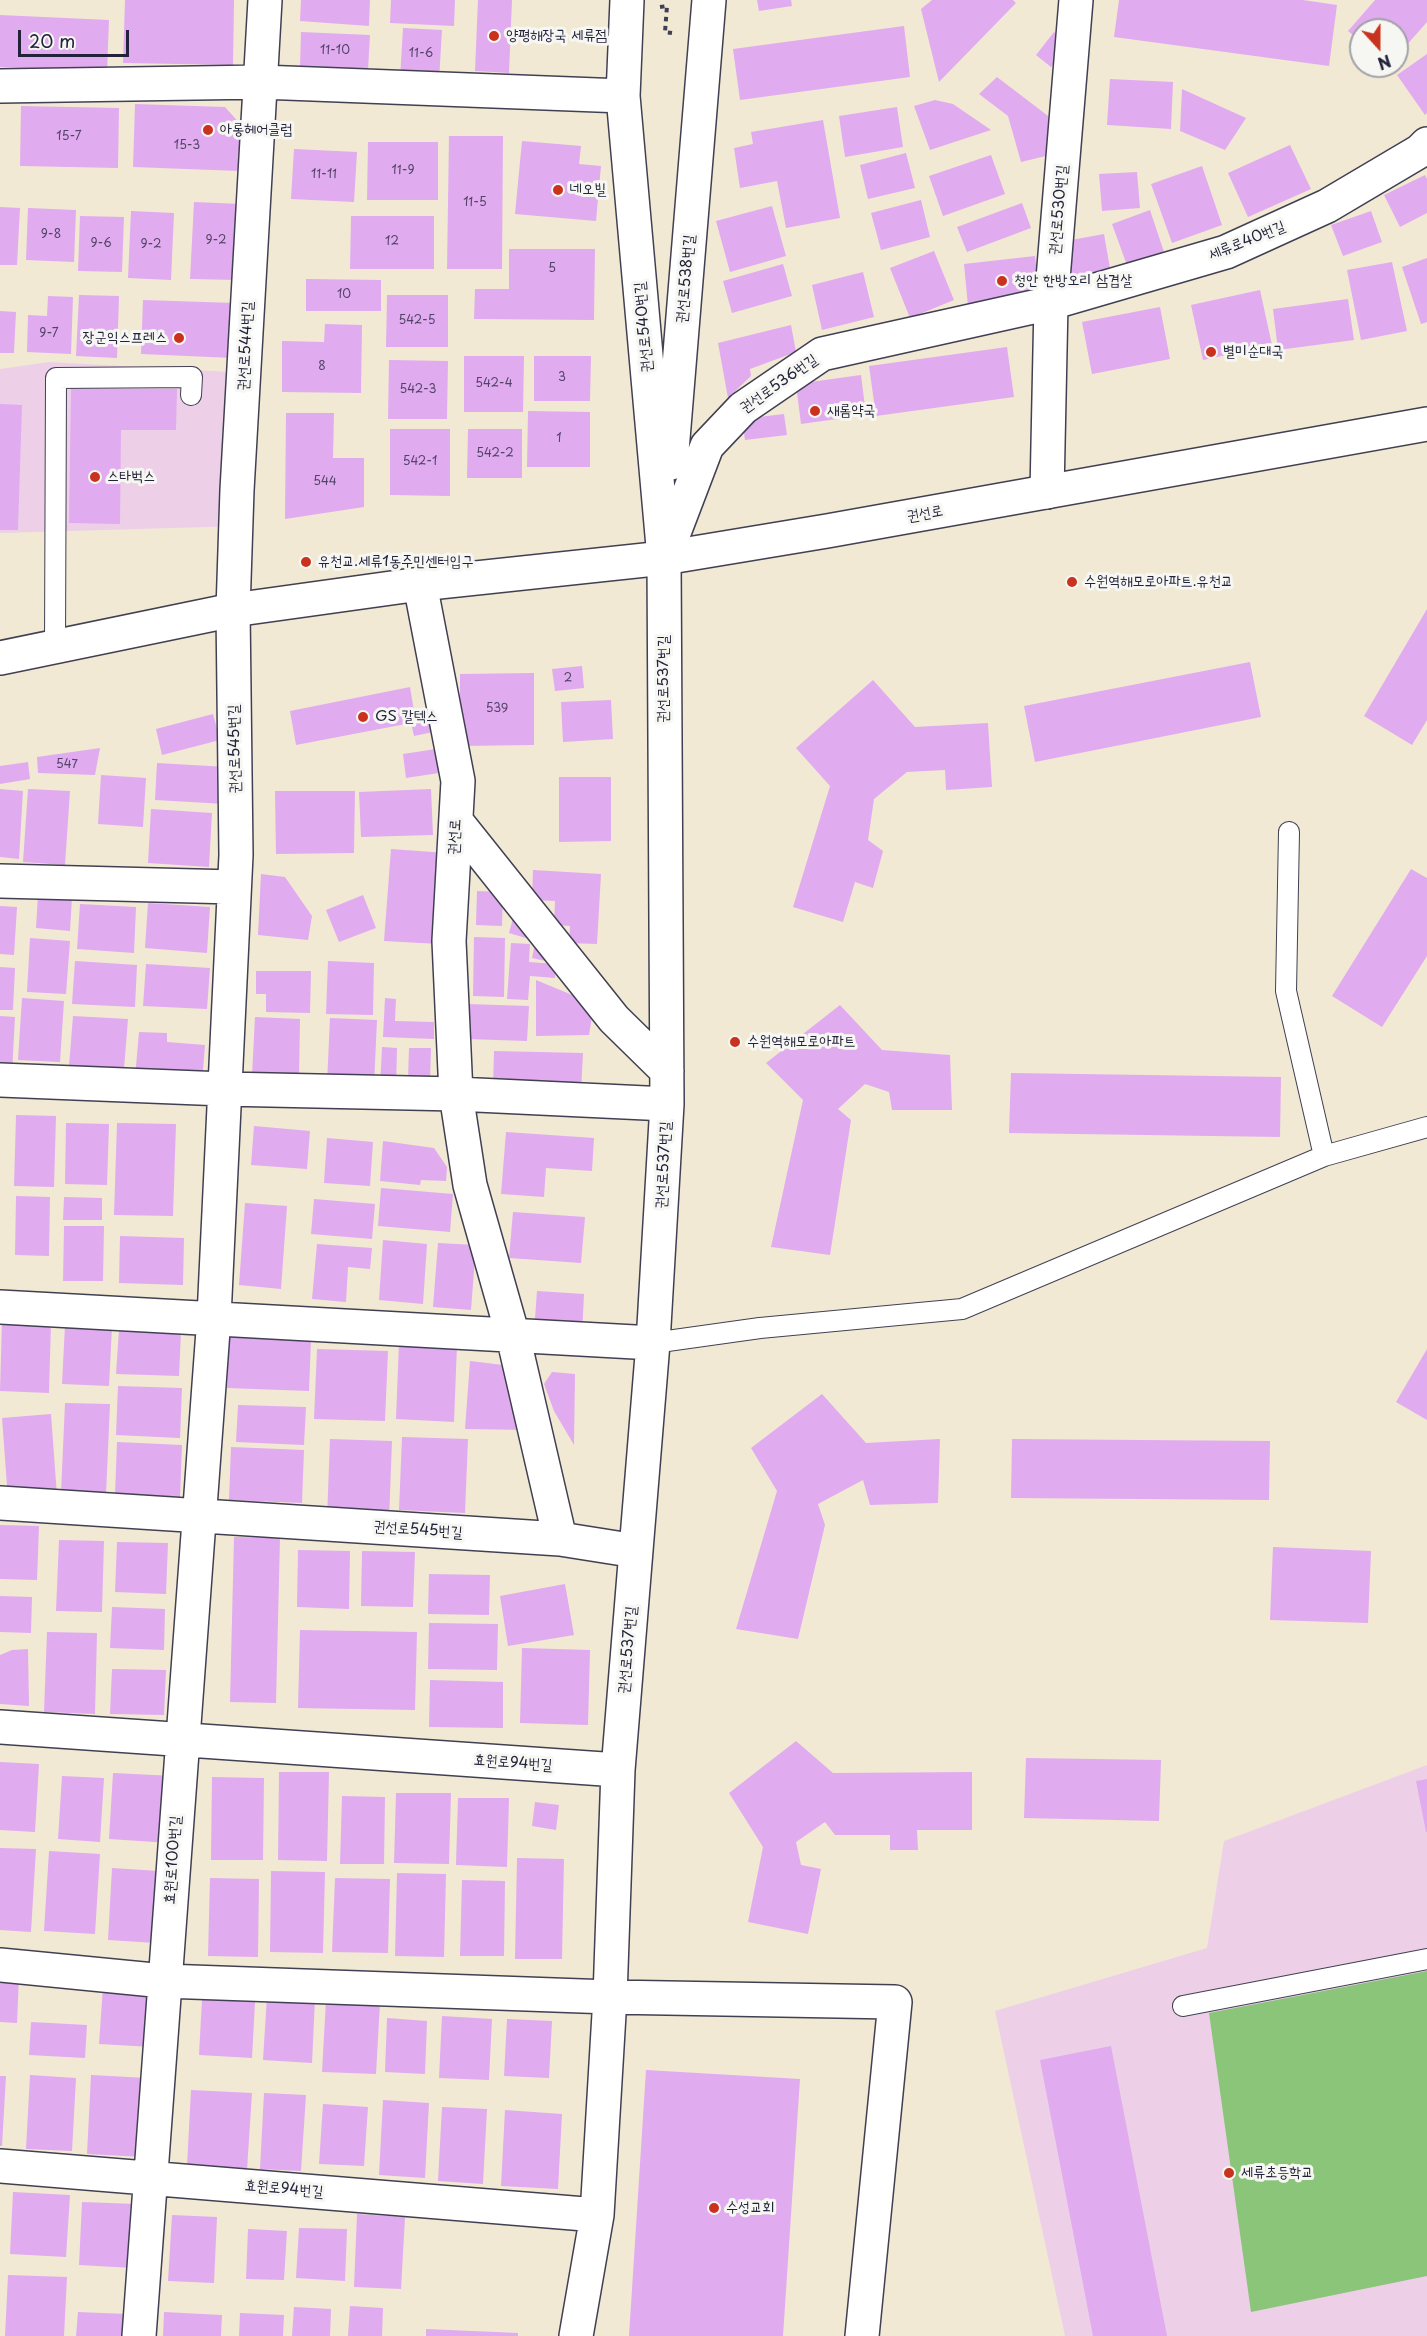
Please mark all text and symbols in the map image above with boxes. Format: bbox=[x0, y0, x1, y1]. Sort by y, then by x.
scale bar bbox=[21, 18, 132, 56]
north arrow bbox=[1349, 18, 1409, 78]
text: 20 m bbox=[29, 27, 75, 54]
place label: 양평해장국 세류점 bbox=[506, 27, 607, 45]
marker: 양평해장국 세류점 bbox=[487, 29, 501, 43]
house number: 11-10 bbox=[320, 44, 350, 58]
house number: 11-6 bbox=[409, 47, 433, 61]
text: N bbox=[1375, 49, 1395, 76]
place label: 아롱헤어클럽 bbox=[220, 121, 292, 139]
marker: 아롱헤어클럽 bbox=[201, 123, 215, 137]
house number: 15-7 bbox=[56, 130, 82, 144]
house number: 15-3 bbox=[174, 139, 200, 153]
house number: 11-9 bbox=[392, 164, 414, 178]
street label: 권선로530번길 bbox=[1046, 164, 1072, 256]
house number: 11-11 bbox=[311, 168, 337, 182]
place label: 네오빌 bbox=[570, 181, 606, 199]
marker: 네오빌 bbox=[551, 183, 565, 197]
house number: 11-5 bbox=[463, 196, 487, 210]
street label: 세류로40번길 bbox=[1206, 217, 1288, 265]
house number: 9-8 bbox=[41, 228, 61, 242]
house number: 9-2 bbox=[206, 234, 226, 248]
street label: 권선로538번길 bbox=[673, 234, 699, 324]
house number: 12 bbox=[385, 235, 399, 249]
house number: 9-6 bbox=[90, 237, 112, 251]
house number: 9-2 bbox=[141, 238, 161, 252]
house number: 5 bbox=[548, 262, 556, 276]
place label: 청안 한방오리 삼겹살 bbox=[1014, 272, 1132, 290]
marker: 청안 한방오리 삼겹살 bbox=[995, 274, 1009, 288]
street label: 권선로540번길 bbox=[631, 281, 657, 373]
house number: 10 bbox=[337, 288, 351, 302]
street label: 권선로544번길 bbox=[235, 301, 257, 391]
house number: 542-5 bbox=[398, 314, 436, 328]
house number: 9-7 bbox=[39, 327, 59, 341]
place label: 장군익스프레스 bbox=[83, 329, 167, 347]
marker: 장군익스프레스 bbox=[172, 331, 186, 345]
place label: 별미순대국 bbox=[1223, 343, 1283, 361]
marker: 별미순대국 bbox=[1204, 345, 1218, 359]
street label: 권선로536번길 bbox=[737, 351, 821, 417]
house number: 8 bbox=[318, 360, 326, 374]
house number: 3 bbox=[558, 371, 566, 385]
house number: 542-4 bbox=[475, 377, 513, 391]
house number: 542-3 bbox=[400, 383, 436, 397]
place label: 새롬약국 bbox=[827, 402, 875, 420]
marker: 새롬약국 bbox=[808, 404, 822, 418]
house number: 1 bbox=[556, 432, 562, 446]
house number: 542-2 bbox=[476, 447, 514, 461]
house number: 542-1 bbox=[403, 455, 437, 469]
place label: 스타벅스 bbox=[107, 468, 155, 486]
marker: 스타벅스 bbox=[88, 470, 102, 484]
house number: 544 bbox=[313, 475, 337, 489]
street label: 권선로 bbox=[906, 502, 944, 526]
place label: 유천교.세류1동주민센터입구 bbox=[318, 553, 474, 571]
marker: 유천교.세류1동주민센터입구 bbox=[299, 555, 313, 569]
place label: 수원역해모로아파트.유천교 bbox=[1084, 573, 1233, 591]
marker: 수원역해모로아파트.유천교 bbox=[1065, 575, 1079, 589]
street label: 권선로537번길 bbox=[655, 635, 673, 723]
house number: 2 bbox=[564, 672, 572, 686]
house number: 539 bbox=[486, 702, 508, 716]
street label: 권선로545번길 bbox=[225, 704, 245, 794]
place label: GS 칼텍스 bbox=[375, 708, 438, 726]
marker: GS 칼텍스 bbox=[356, 710, 370, 724]
house number: 547 bbox=[56, 758, 78, 772]
street label: 권선로 bbox=[445, 818, 465, 856]
place label: 수원역해모로아파트 bbox=[747, 1033, 856, 1051]
marker: 수원역해모로아파트 bbox=[728, 1035, 742, 1049]
street label: 권선로537번길 bbox=[653, 1121, 675, 1209]
street label: 권선로545번길 bbox=[373, 1518, 463, 1542]
street label: 권선로537번길 bbox=[615, 1605, 641, 1695]
street label: 효원로94번길 bbox=[473, 1751, 553, 1775]
street label: 효원로100번길 bbox=[161, 1815, 185, 1905]
place label: 세류초등학교 bbox=[1241, 2164, 1313, 2182]
marker: 세류초등학교 bbox=[1222, 2166, 1236, 2180]
street label: 효원로94번길 bbox=[244, 2177, 324, 2201]
place label: 수성교회 bbox=[726, 2199, 774, 2217]
marker: 수성교회 bbox=[707, 2201, 721, 2215]

